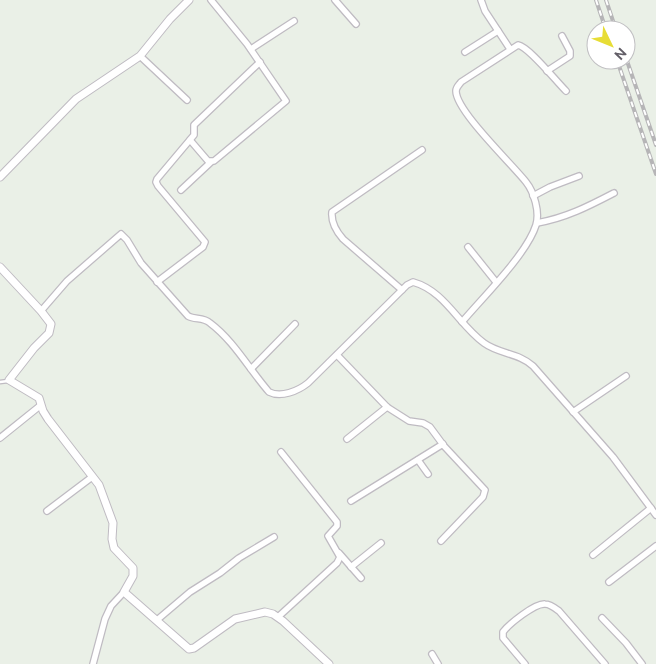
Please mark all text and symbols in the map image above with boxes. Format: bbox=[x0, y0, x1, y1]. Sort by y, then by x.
north arrow bbox=[586, 20, 636, 70]
text: N bbox=[611, 45, 630, 63]

